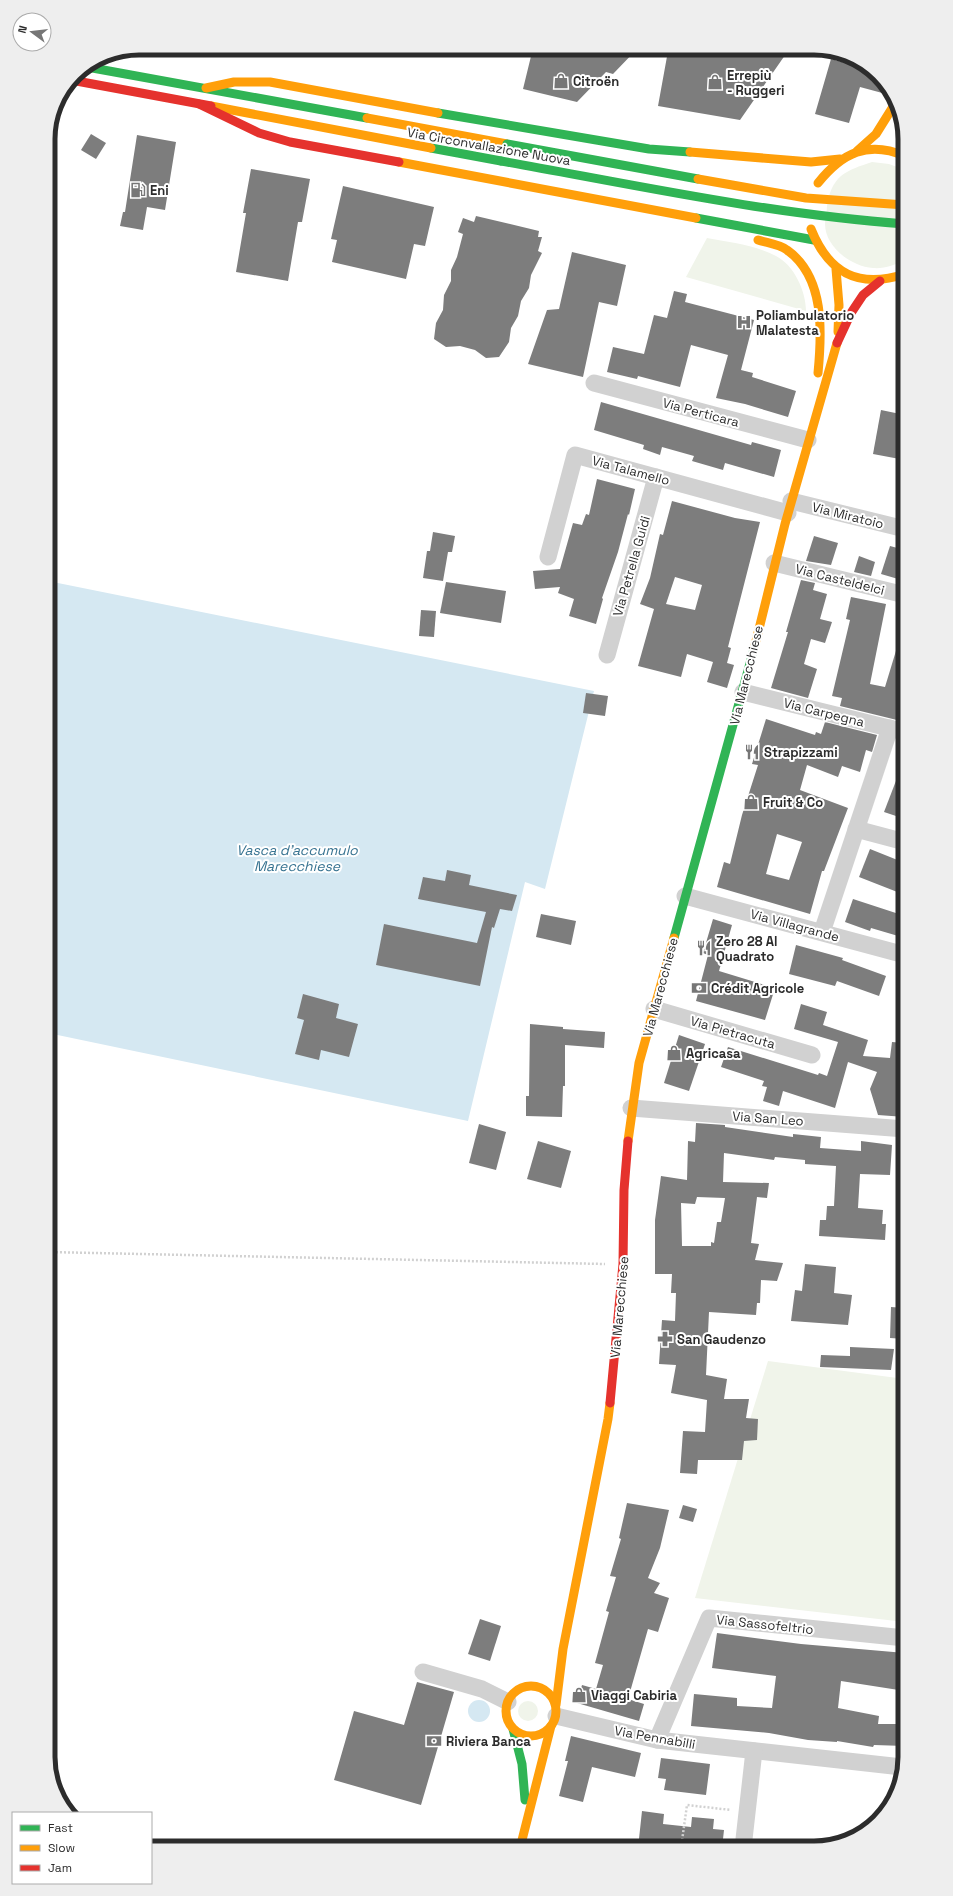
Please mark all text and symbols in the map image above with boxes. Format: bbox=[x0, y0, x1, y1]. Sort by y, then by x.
north arrow bbox=[12, 12, 52, 52]
text: N bbox=[15, 24, 30, 35]
place label: Errepiù - Ruggeri bbox=[727, 67, 785, 99]
shop icon: Citroën bbox=[552, 72, 570, 90]
place label: Citroën bbox=[573, 73, 619, 90]
shop icon: Errepiù - Ruggeri bbox=[706, 73, 724, 91]
street label: Via Circonvallazione Nuova bbox=[406, 124, 572, 169]
fuel station icon: Eni bbox=[129, 181, 147, 199]
place label: Eni bbox=[150, 182, 169, 199]
place label: Poliambulatorio Malatesta bbox=[756, 307, 854, 339]
hospital icon: Poliambulatorio Malatesta bbox=[735, 313, 753, 331]
street label: Via Perticara bbox=[661, 394, 742, 431]
street label: Via Talamello bbox=[590, 452, 672, 489]
street label: Via Miratoio bbox=[810, 498, 885, 533]
street label: Via Petrella Guidi bbox=[609, 514, 654, 618]
street label: Via Casteldelci bbox=[793, 560, 886, 599]
street label: Via Marecchiese bbox=[726, 624, 767, 727]
street label: Via Carpegna bbox=[782, 694, 867, 731]
restaurant icon: Strapizzami bbox=[743, 743, 761, 761]
place label: Strapizzami bbox=[764, 744, 838, 761]
shop icon: Fruit & Co bbox=[742, 793, 760, 811]
place label: Fruit & Co bbox=[763, 794, 823, 811]
water label: Vasca d'accumulo Marecchiese bbox=[236, 841, 358, 875]
street label: Via Villagrande bbox=[749, 905, 841, 946]
place label: Zero 28 Al Quadrato bbox=[716, 933, 777, 965]
street label: Via Marecchiese bbox=[639, 936, 682, 1039]
restaurant icon: Zero 28 Al Quadrato bbox=[695, 939, 713, 957]
bank icon: Crédit Agricole bbox=[690, 979, 708, 997]
place label: Crédit Agricole bbox=[711, 980, 804, 997]
street label: Via Pietracuta bbox=[688, 1012, 778, 1053]
shop icon: Agricasa bbox=[665, 1044, 683, 1062]
place label: Agricasa bbox=[686, 1045, 741, 1062]
street label: Via San Leo bbox=[732, 1108, 804, 1129]
street label: Via Marecchiese bbox=[607, 1255, 632, 1359]
pharmacy icon: San Gaudenzo bbox=[656, 1330, 674, 1348]
place label: San Gaudenzo bbox=[677, 1331, 766, 1348]
street label: Via Sassofeltrio bbox=[716, 1611, 814, 1638]
shop icon: Viaggi Cabiria bbox=[570, 1686, 588, 1704]
place label: Viaggi Cabiria bbox=[591, 1687, 677, 1704]
street label: Via Pennabilli bbox=[613, 1722, 697, 1753]
bank icon: Riviera Banca bbox=[425, 1732, 443, 1750]
place label: Riviera Banca bbox=[446, 1733, 531, 1750]
legend bbox=[12, 1812, 152, 1884]
text: Fast bbox=[48, 1820, 73, 1836]
text: Slow bbox=[48, 1840, 75, 1856]
text: Jam bbox=[48, 1860, 72, 1876]

